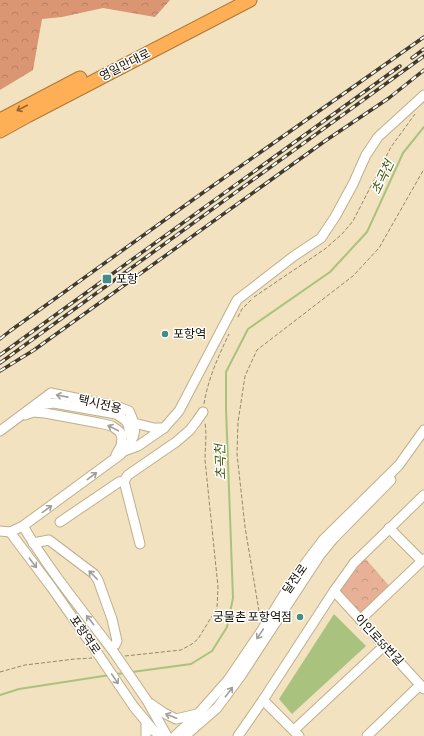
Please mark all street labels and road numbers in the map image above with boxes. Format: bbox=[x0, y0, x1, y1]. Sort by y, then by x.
street label: 영일만대로 bbox=[97, 46, 153, 85]
street label: 택시전용 bbox=[77, 392, 123, 417]
street label: 달전로 bbox=[280, 561, 311, 597]
street label: 이인로55번길 bbox=[351, 612, 406, 669]
street label: 포항역로 bbox=[66, 613, 103, 658]

